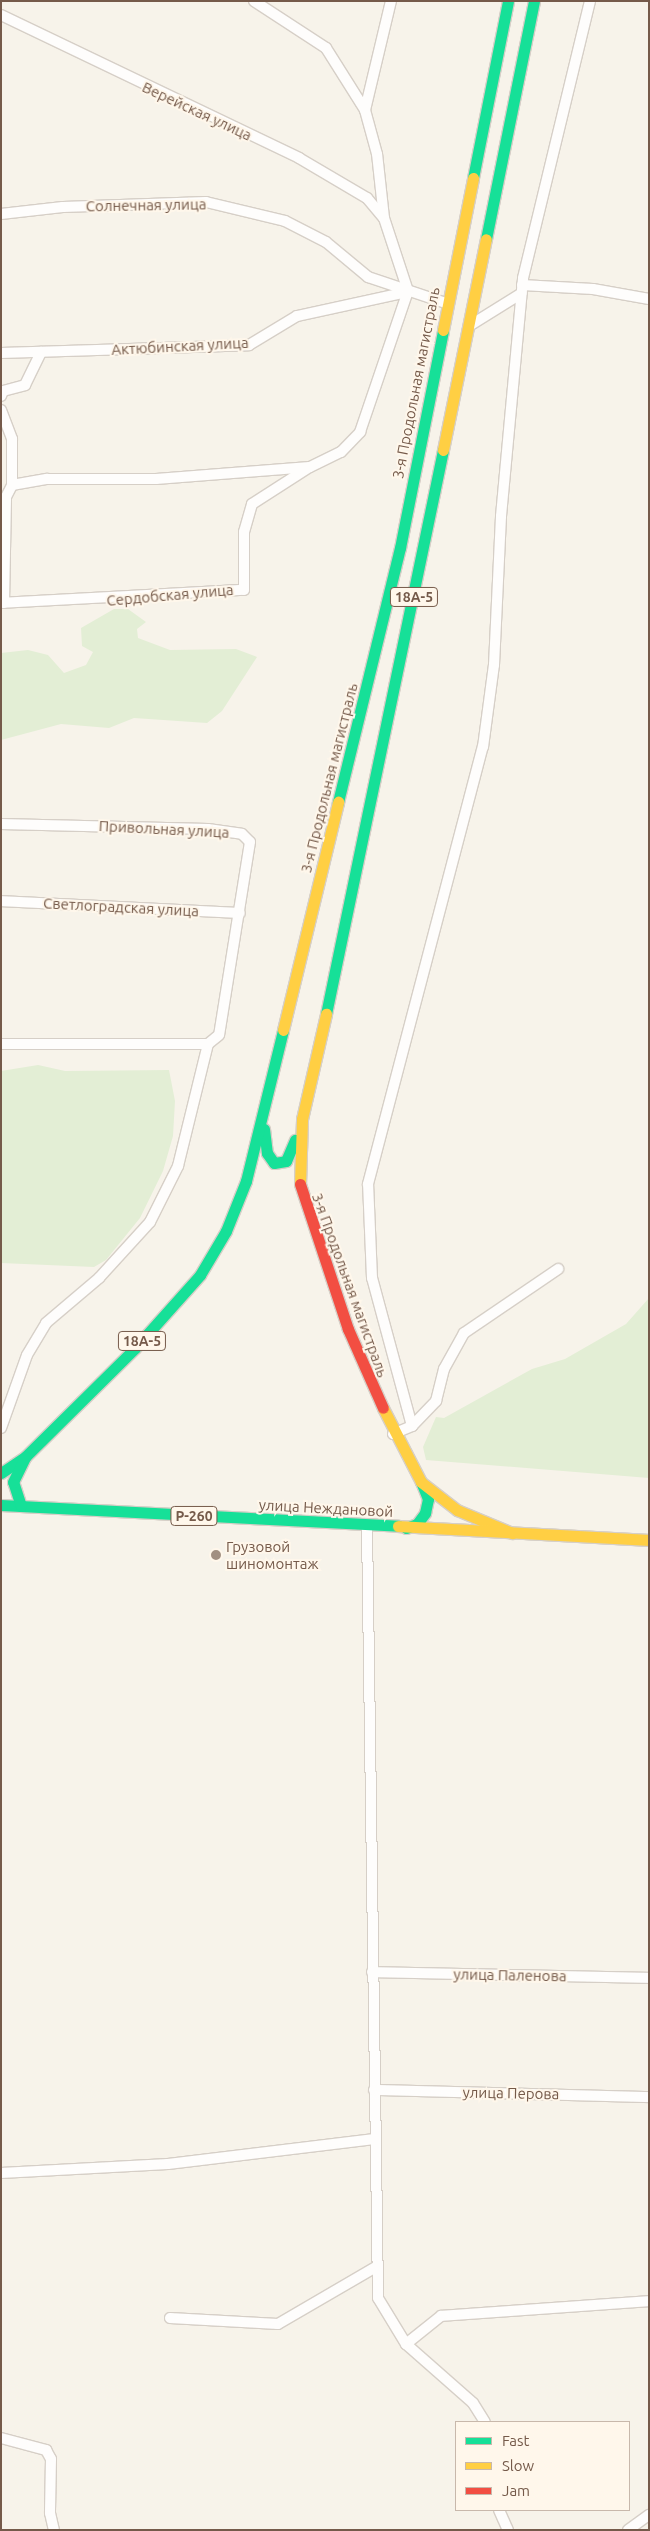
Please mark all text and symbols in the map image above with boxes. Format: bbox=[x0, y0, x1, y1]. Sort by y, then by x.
street label: Верейская улица bbox=[139, 78, 255, 144]
street label: Солнечная улица bbox=[86, 195, 206, 215]
street label: 3-я Продольная магистраль bbox=[389, 286, 443, 480]
street label: Актюбинская улица bbox=[111, 333, 249, 359]
street label: Сердобская улица bbox=[106, 580, 234, 610]
road number: 18А-5 bbox=[389, 586, 439, 608]
street label: 3-я Продольная магистраль bbox=[297, 681, 361, 875]
street label: Привольная улица bbox=[98, 817, 230, 841]
street label: Светлоградская улица bbox=[43, 894, 199, 920]
street label: 3-я Продольная магистраль bbox=[308, 1190, 392, 1380]
road number: 18А-5 bbox=[117, 1330, 167, 1352]
street label: улица Неждановой bbox=[258, 1495, 394, 1521]
road number: Р-260 bbox=[170, 1504, 218, 1528]
place label: Грузовой шиномонтаж bbox=[226, 1537, 319, 1572]
marker: Грузовой шиномонтаж bbox=[210, 1549, 222, 1561]
street label: улица Паленова bbox=[453, 1965, 567, 1985]
street label: улица Перова bbox=[463, 2083, 559, 2103]
legend bbox=[455, 2421, 630, 2511]
text: Fast bbox=[502, 2432, 529, 2449]
text: Slow bbox=[502, 2457, 534, 2474]
text: Jam bbox=[502, 2482, 530, 2499]

